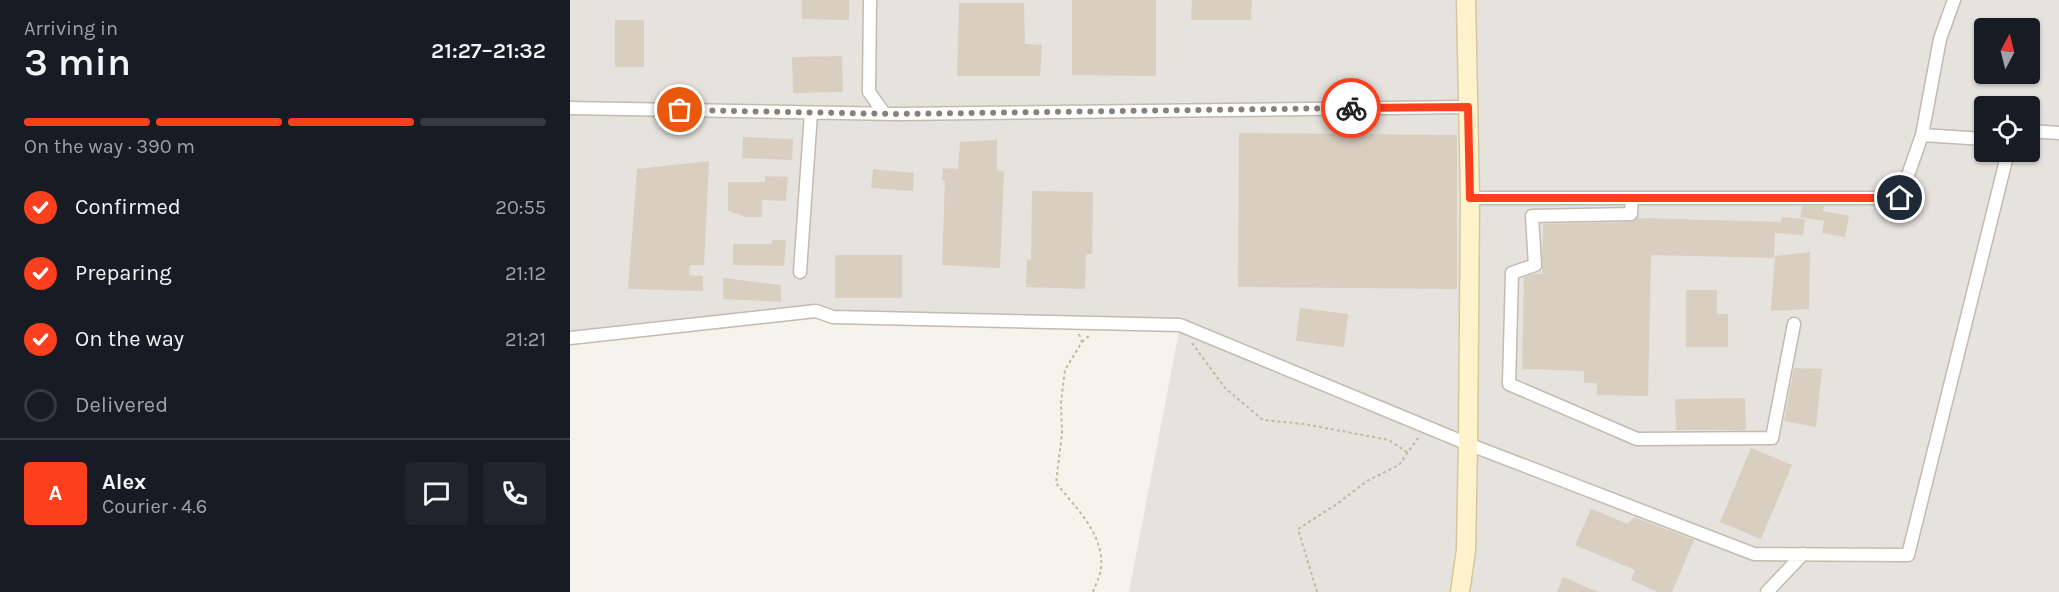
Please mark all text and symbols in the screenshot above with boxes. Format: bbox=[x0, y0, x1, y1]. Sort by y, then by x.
text: Arriving in bbox=[24, 17, 118, 40]
north arrow bbox=[1974, 18, 2040, 84]
map controls bbox=[1974, 18, 2040, 162]
text: 21:27–21:32 bbox=[431, 38, 546, 64]
text: 3 min bbox=[24, 39, 131, 85]
courier bbox=[1321, 78, 1381, 138]
pin bbox=[654, 84, 705, 135]
icon: bike bbox=[1335, 92, 1368, 125]
icon: bag bbox=[663, 93, 696, 126]
button: locate bbox=[1974, 96, 2040, 162]
text: On the way · 390 m bbox=[24, 135, 195, 158]
pin bbox=[1874, 172, 1925, 223]
icon: home bbox=[1883, 181, 1916, 214]
icon: check bbox=[24, 191, 57, 224]
text: Confirmed bbox=[75, 194, 181, 220]
text: 20:55 bbox=[495, 196, 546, 219]
icon: check bbox=[24, 257, 57, 290]
text: Preparing bbox=[75, 260, 172, 286]
text: 21:12 bbox=[505, 262, 546, 285]
icon: check bbox=[24, 323, 57, 356]
text: On the way bbox=[75, 326, 184, 352]
text: 21:21 bbox=[505, 328, 546, 351]
text: Delivered bbox=[75, 392, 168, 418]
button: chat bbox=[405, 462, 468, 525]
button: phone bbox=[483, 462, 546, 525]
text: Alex bbox=[102, 469, 146, 495]
text: A bbox=[49, 480, 62, 506]
text: Courier · 4.6 bbox=[102, 495, 207, 518]

